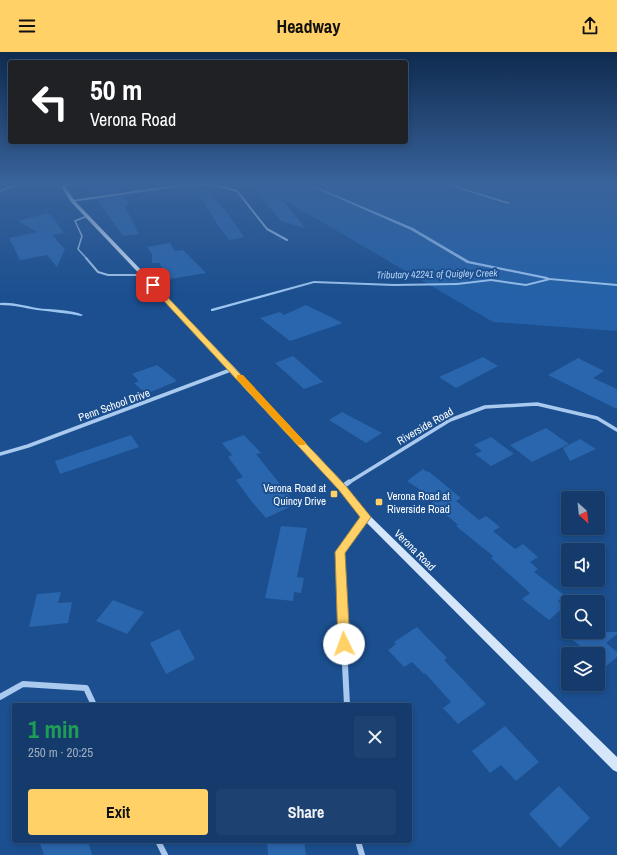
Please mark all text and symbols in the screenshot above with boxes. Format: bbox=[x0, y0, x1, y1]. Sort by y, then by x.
text: Headway bbox=[277, 14, 341, 39]
icon: menu bbox=[16, 15, 38, 37]
icon: share bbox=[579, 15, 601, 37]
text: 50 m bbox=[90, 71, 142, 109]
icon: left bbox=[24, 76, 76, 128]
text: Verona Road bbox=[90, 107, 176, 132]
water label: Tributary 42241 of Quigley Creek bbox=[376, 266, 499, 282]
pin bbox=[136, 268, 170, 302]
icon: arrive bbox=[142, 274, 164, 296]
street label: Penn School Drive bbox=[76, 386, 152, 424]
street label: Riverside Road bbox=[394, 404, 456, 448]
place label: Verona Road at Quincy Drive bbox=[263, 481, 326, 508]
marker: Verona Road at Quincy Drive bbox=[329, 489, 339, 499]
place label: Verona Road at Riverside Road bbox=[387, 489, 450, 516]
north arrow bbox=[561, 491, 605, 535]
map controls bbox=[561, 491, 605, 691]
marker: Verona Road at Riverside Road bbox=[374, 497, 384, 507]
street label: Verona Road bbox=[391, 526, 439, 574]
button: sound bbox=[561, 543, 605, 587]
button: search bbox=[561, 595, 605, 639]
position arrow bbox=[323, 623, 365, 665]
button: layers bbox=[561, 647, 605, 691]
text: 1 min bbox=[28, 713, 79, 745]
button: close bbox=[354, 716, 396, 758]
text: 250 m · 20:25 bbox=[28, 744, 93, 761]
button: Exit bbox=[28, 789, 208, 835]
button: Share bbox=[216, 789, 396, 835]

